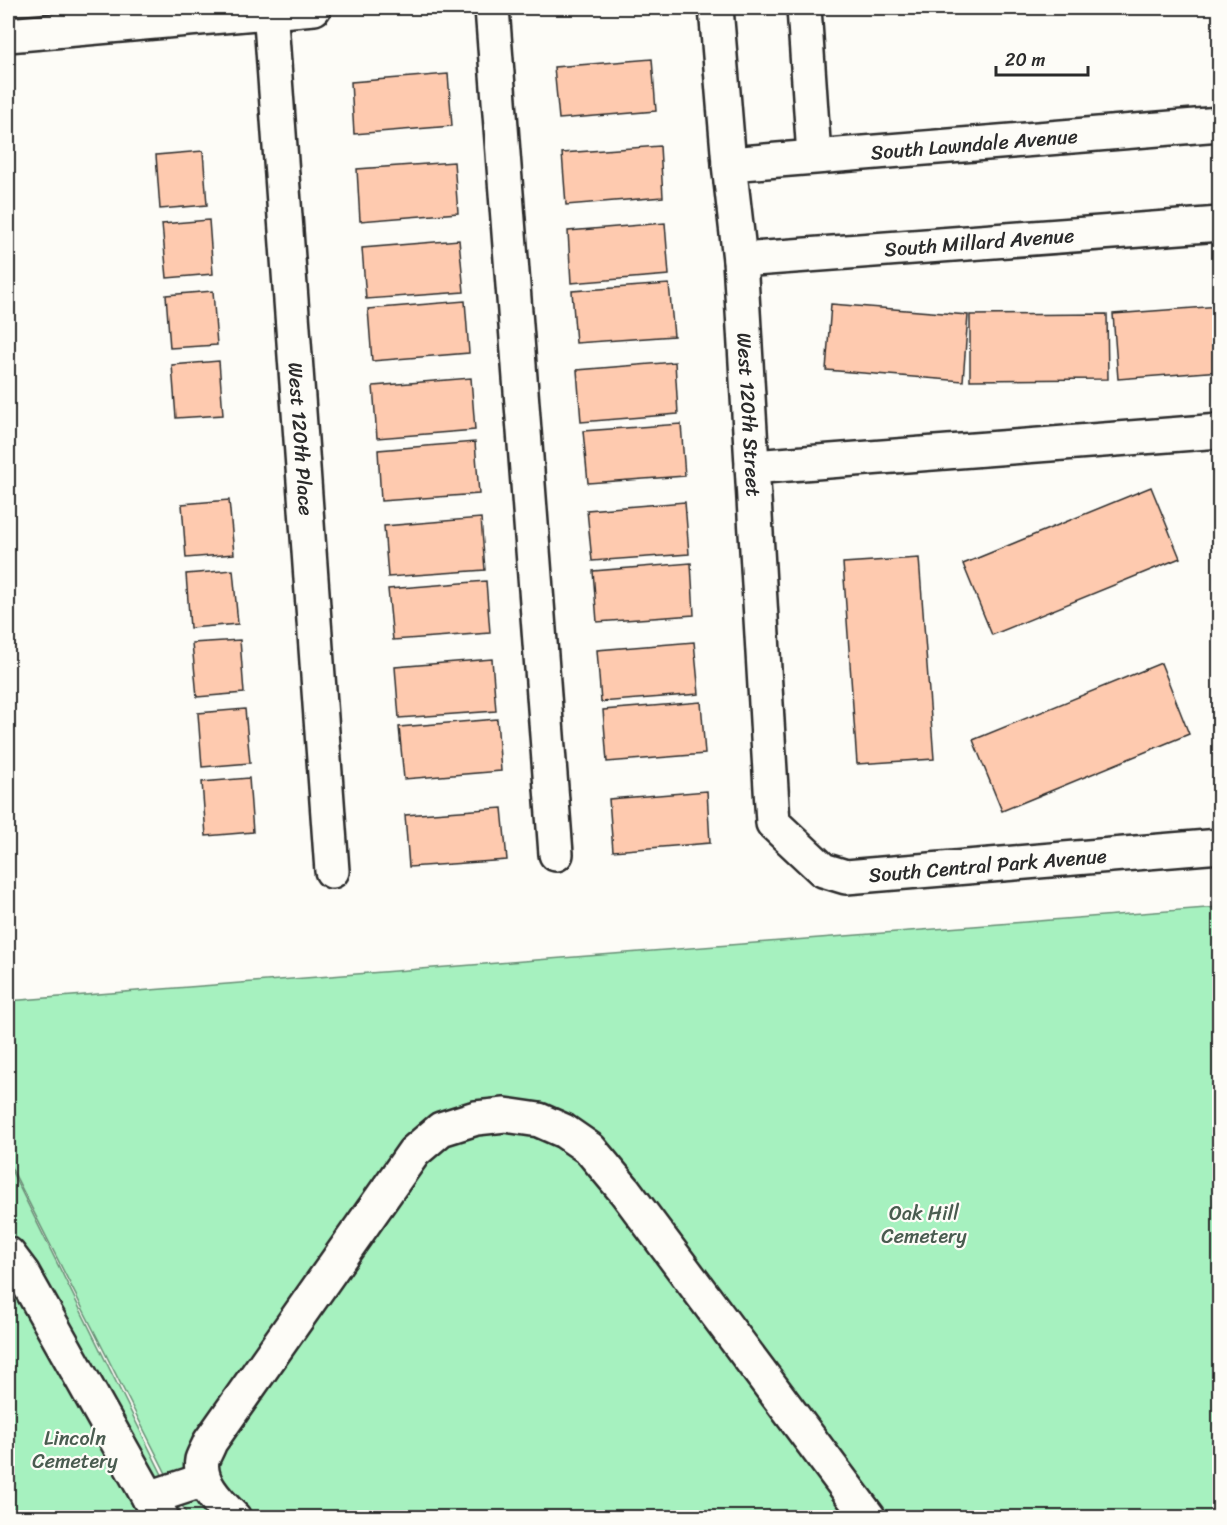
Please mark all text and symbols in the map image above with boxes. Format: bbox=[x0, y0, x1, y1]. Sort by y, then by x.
scale bar bbox=[996, 39, 1088, 77]
text: 20 m bbox=[1005, 44, 1045, 76]
street label: South Lawndale Avenue bbox=[869, 118, 1079, 170]
street label: South Millard Avenue bbox=[883, 217, 1076, 267]
street label: West 120th Street bbox=[727, 332, 771, 498]
street label: West 120th Place bbox=[278, 361, 324, 517]
street label: South Central Park Avenue bbox=[867, 838, 1108, 893]
park label: Oak Hill Cemetery bbox=[881, 1196, 967, 1254]
park label: Lincoln Cemetery bbox=[32, 1421, 118, 1479]

